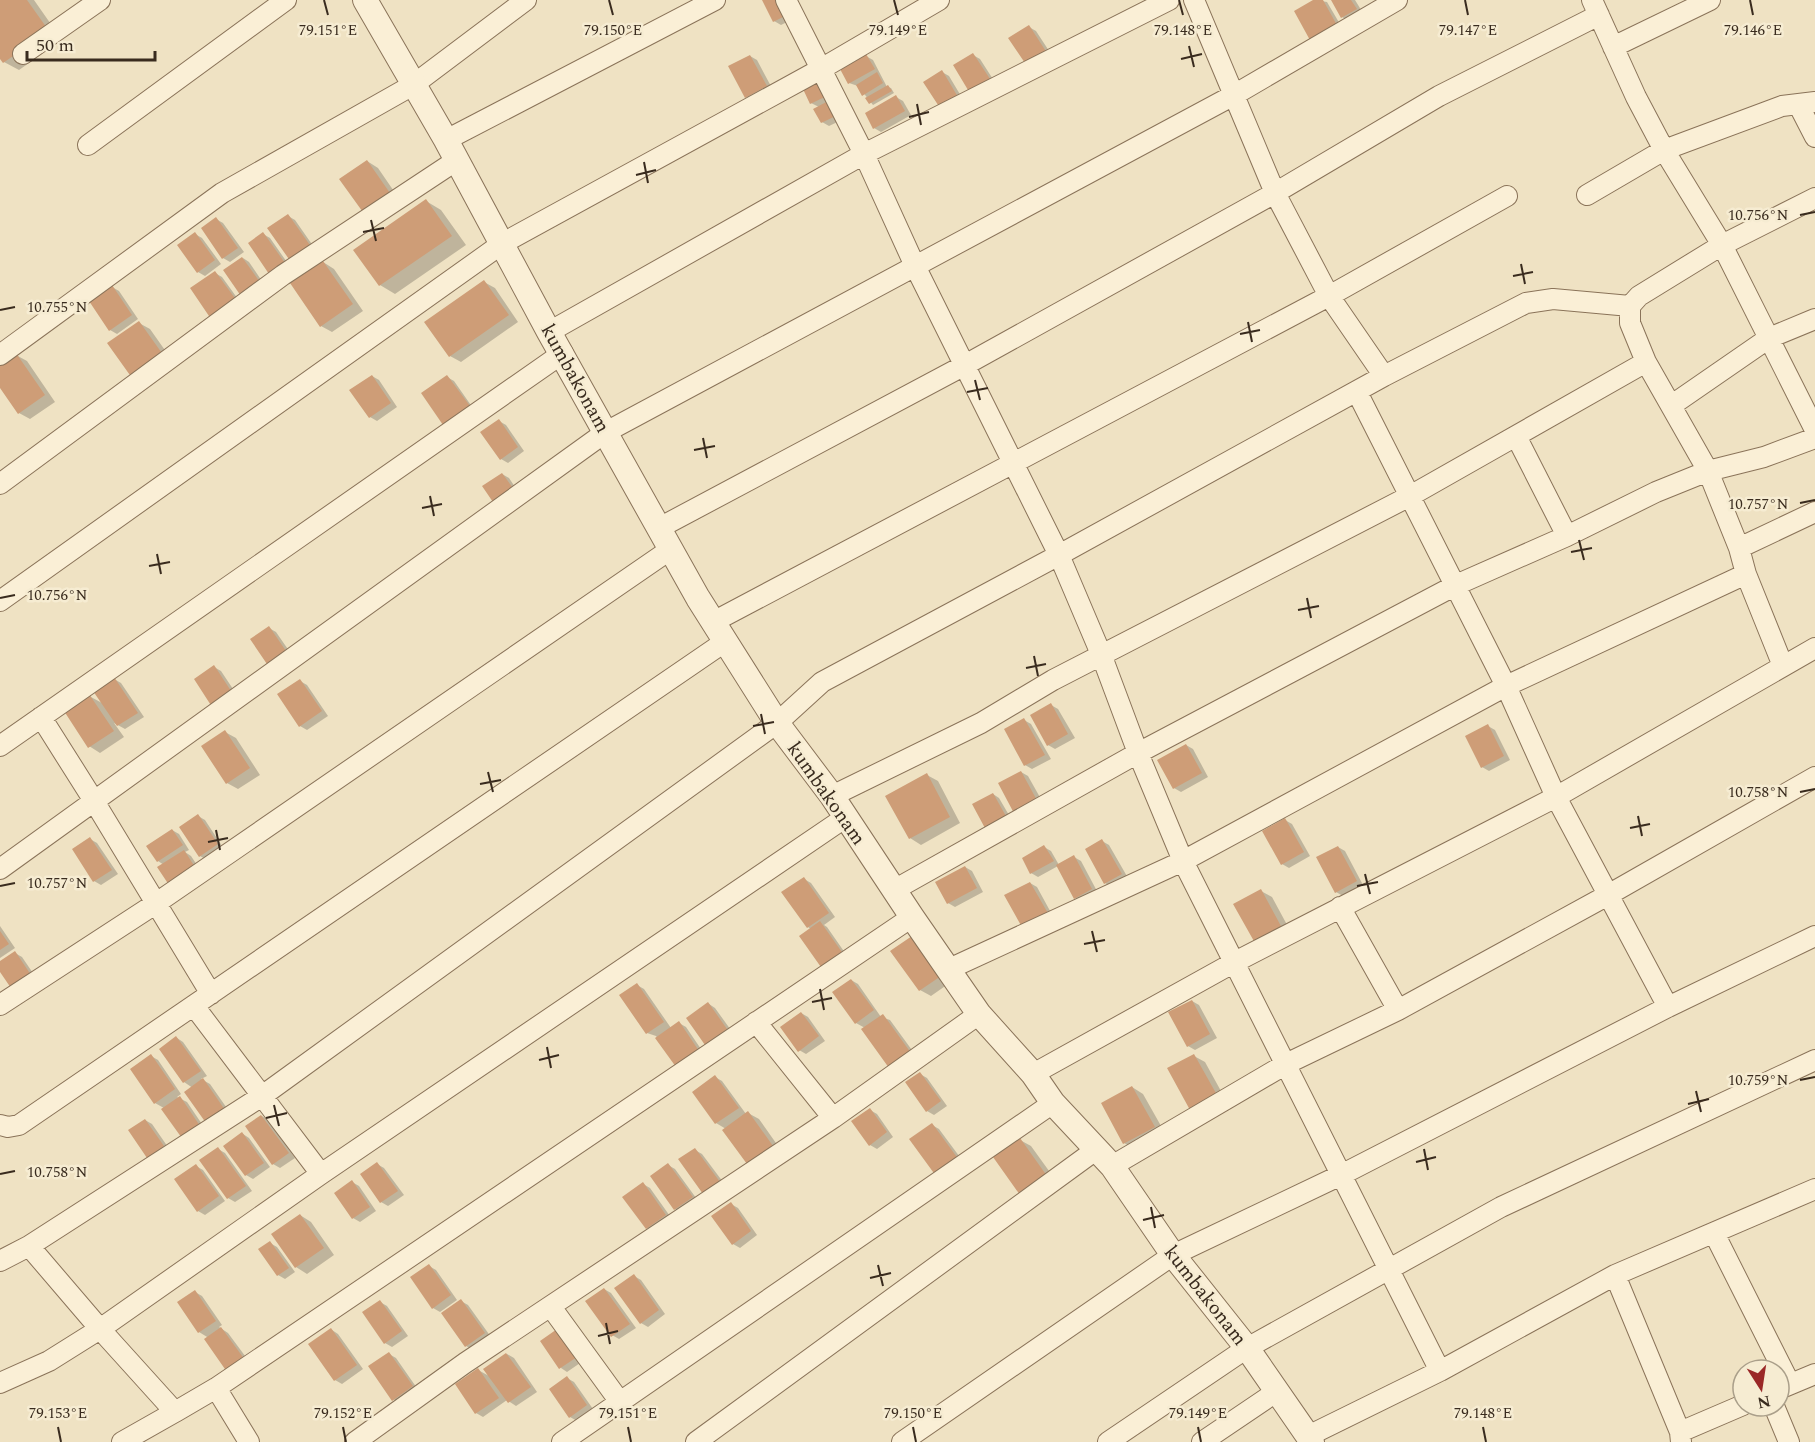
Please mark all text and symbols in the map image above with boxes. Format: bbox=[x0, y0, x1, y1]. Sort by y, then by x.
text: 79.151°E bbox=[299, 19, 357, 42]
text: 79.150°E bbox=[584, 19, 642, 42]
text: 79.149°E bbox=[869, 19, 927, 42]
text: 79.148°E bbox=[1154, 19, 1212, 42]
text: 79.147°E bbox=[1439, 19, 1497, 42]
text: 79.146°E bbox=[1724, 19, 1782, 42]
scale bar bbox=[27, 24, 154, 62]
text: 50 m bbox=[36, 32, 74, 59]
text: 10.756°N bbox=[1728, 204, 1788, 227]
text: 10.755°N bbox=[27, 296, 87, 319]
street label: kumbakonam bbox=[533, 319, 617, 438]
text: 10.757°N bbox=[1728, 493, 1788, 516]
text: 10.756°N bbox=[27, 584, 87, 607]
street label: kumbakonam bbox=[779, 736, 873, 851]
text: 10.758°N bbox=[1728, 781, 1788, 804]
text: 10.757°N bbox=[27, 872, 87, 895]
text: 10.759°N bbox=[1728, 1069, 1788, 1092]
text: 10.758°N bbox=[27, 1161, 87, 1184]
street label: kumbakonam bbox=[1156, 1239, 1254, 1352]
north arrow bbox=[1731, 1358, 1791, 1418]
text: N bbox=[1755, 1389, 1773, 1415]
text: 79.153°E bbox=[29, 1402, 87, 1425]
text: 79.152°E bbox=[314, 1402, 372, 1425]
text: 79.151°E bbox=[599, 1402, 657, 1425]
text: 79.150°E bbox=[884, 1402, 942, 1425]
text: 79.149°E bbox=[1169, 1402, 1227, 1425]
text: 79.148°E bbox=[1454, 1402, 1512, 1425]

